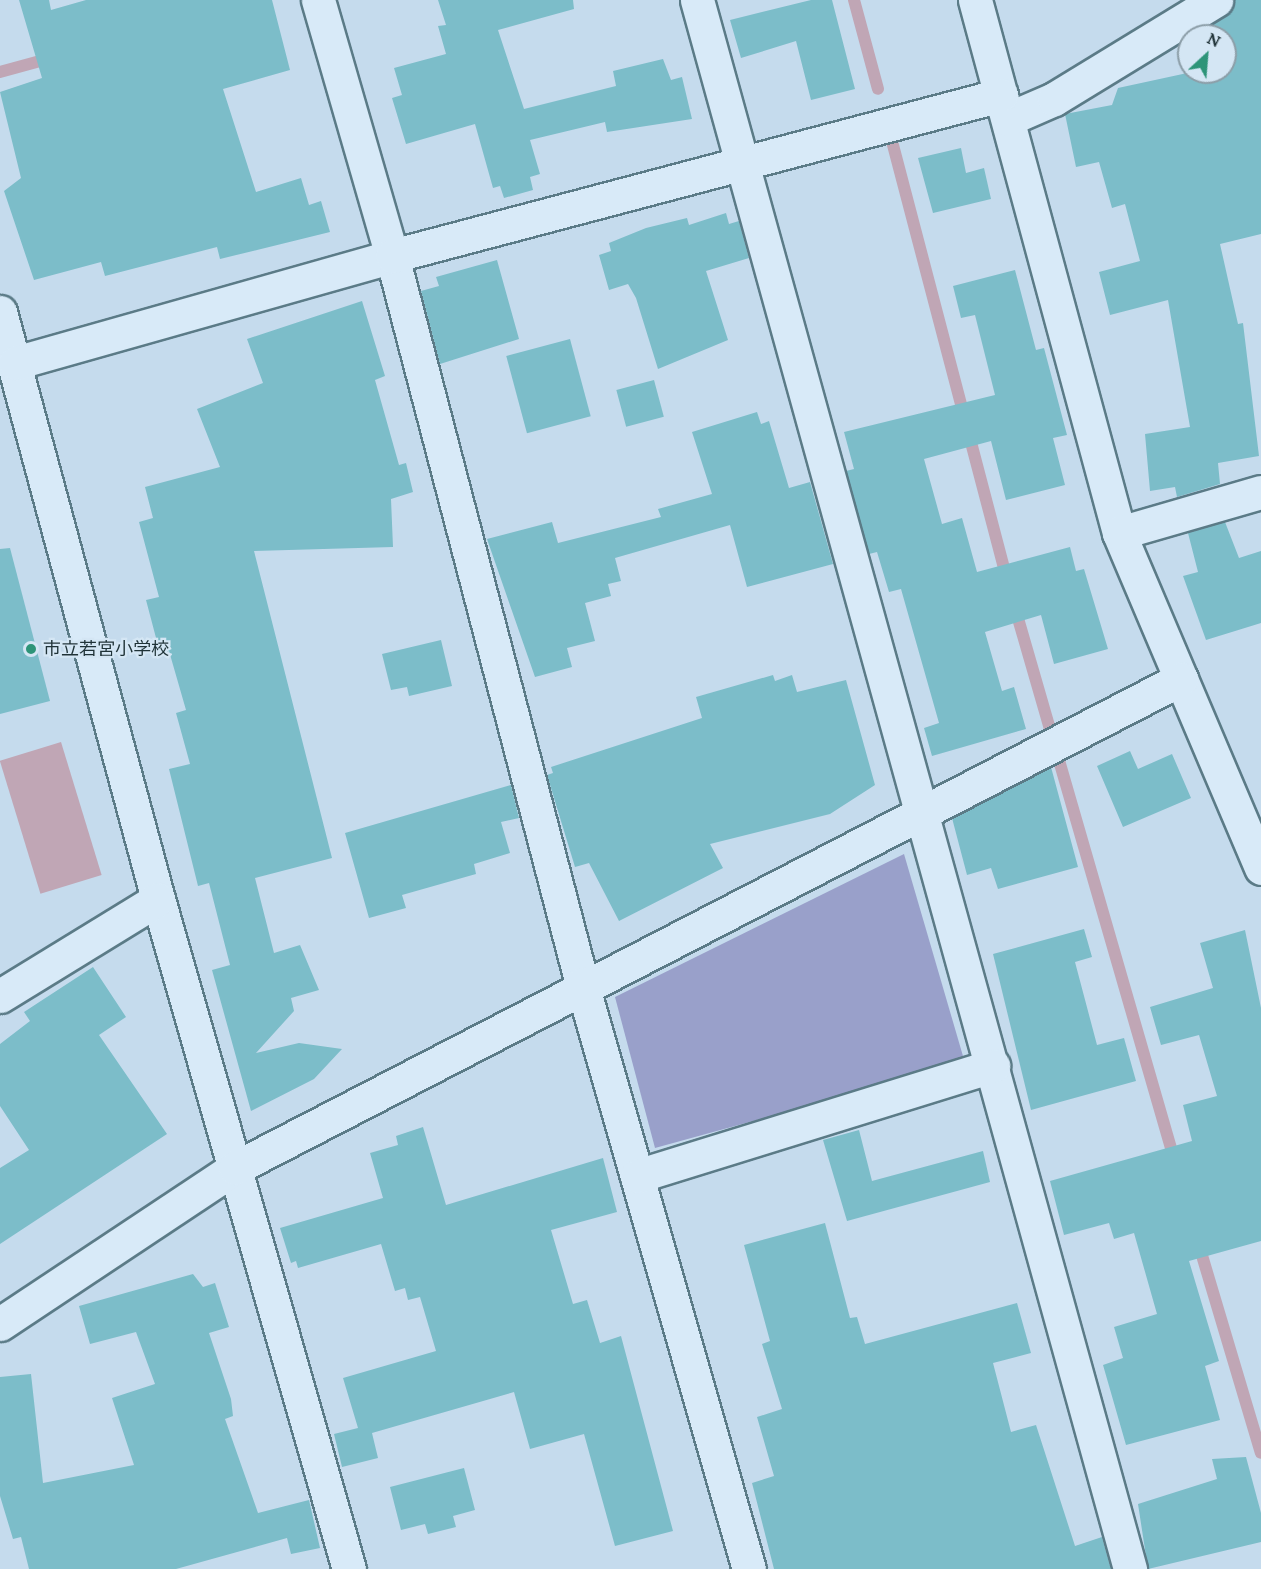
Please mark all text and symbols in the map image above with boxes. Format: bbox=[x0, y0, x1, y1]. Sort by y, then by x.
north arrow bbox=[1177, 24, 1237, 84]
text: N bbox=[1204, 28, 1224, 51]
place label: 市立若宮小学校 bbox=[43, 638, 169, 660]
marker: 市立若宮小学校 bbox=[24, 642, 38, 656]

